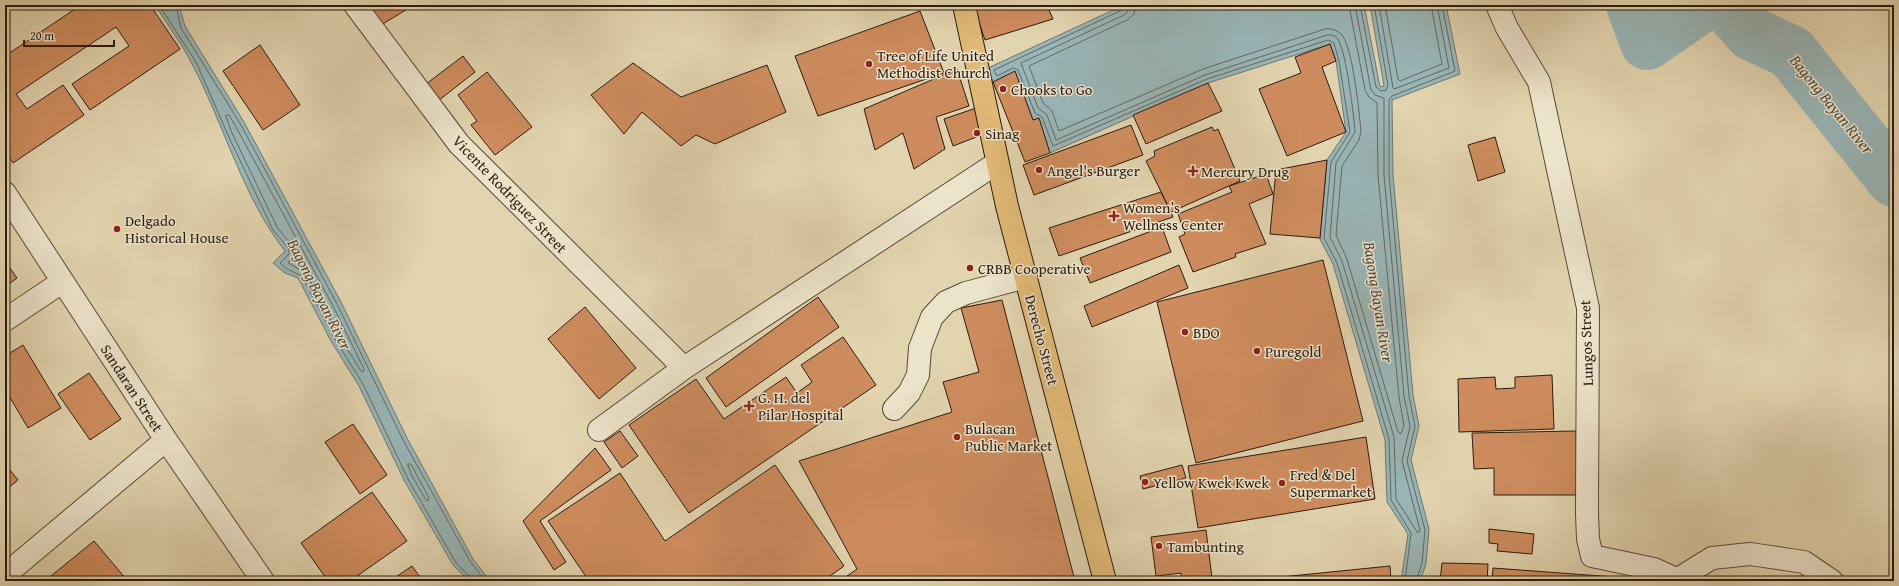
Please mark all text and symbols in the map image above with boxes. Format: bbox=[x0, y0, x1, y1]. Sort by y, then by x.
scale bar bbox=[24, 22, 114, 48]
text: 20 m bbox=[30, 27, 54, 44]
place label: Tree of Life United Methodist Church bbox=[877, 45, 994, 83]
water label: Bagong Bayan River bbox=[1784, 48, 1880, 160]
marker: Tree of Life United Methodist Church bbox=[864, 59, 874, 69]
place label: Chooks to Go bbox=[1011, 79, 1093, 100]
marker: Chooks to Go bbox=[998, 84, 1008, 94]
place label: Sinag bbox=[985, 123, 1020, 144]
marker: Sinag bbox=[972, 128, 982, 138]
street label: Vicente Rodriguez Street bbox=[448, 130, 573, 258]
place label: Angel's Burger bbox=[1047, 160, 1140, 181]
place label: Mercury Drug bbox=[1201, 161, 1289, 182]
marker: Angel's Burger bbox=[1034, 165, 1044, 175]
marker: Mercury Drug bbox=[1188, 166, 1198, 176]
place label: Women’s Wellness Center bbox=[1123, 197, 1223, 235]
place label: Delgado Historical House bbox=[125, 210, 228, 248]
marker: Women’s Wellness Center bbox=[1108, 210, 1120, 222]
marker: Delgado Historical House bbox=[112, 224, 122, 234]
water label: Bagong Bayan River bbox=[281, 233, 359, 355]
water label: Bagong Bayan River bbox=[1357, 239, 1401, 365]
place label: CRBB Cooperative bbox=[978, 258, 1090, 279]
marker: CRBB Cooperative bbox=[965, 263, 975, 273]
street label: Derecho Street bbox=[1020, 292, 1064, 388]
street label: Lungos Street bbox=[1574, 299, 1598, 386]
place label: BDO bbox=[1193, 322, 1220, 343]
marker: BDO bbox=[1180, 327, 1190, 337]
street label: Sandaran Street bbox=[96, 340, 169, 437]
place label: Puregold bbox=[1265, 341, 1322, 362]
marker: Puregold bbox=[1252, 346, 1262, 356]
place label: G. H. del Pilar Hospital bbox=[758, 387, 844, 425]
marker: G. H. del Pilar Hospital bbox=[743, 400, 755, 412]
place label: Bulacan Public Market bbox=[965, 418, 1053, 456]
marker: Bulacan Public Market bbox=[952, 432, 962, 442]
place label: Fred & Del Supermarket bbox=[1290, 464, 1373, 502]
place label: Yellow Kwek Kwek bbox=[1153, 472, 1269, 493]
marker: Yellow Kwek Kwek bbox=[1140, 477, 1150, 487]
marker: Fred & Del Supermarket bbox=[1277, 478, 1287, 488]
place label: Tambunting bbox=[1167, 536, 1244, 557]
marker: Tambunting bbox=[1154, 541, 1164, 551]

